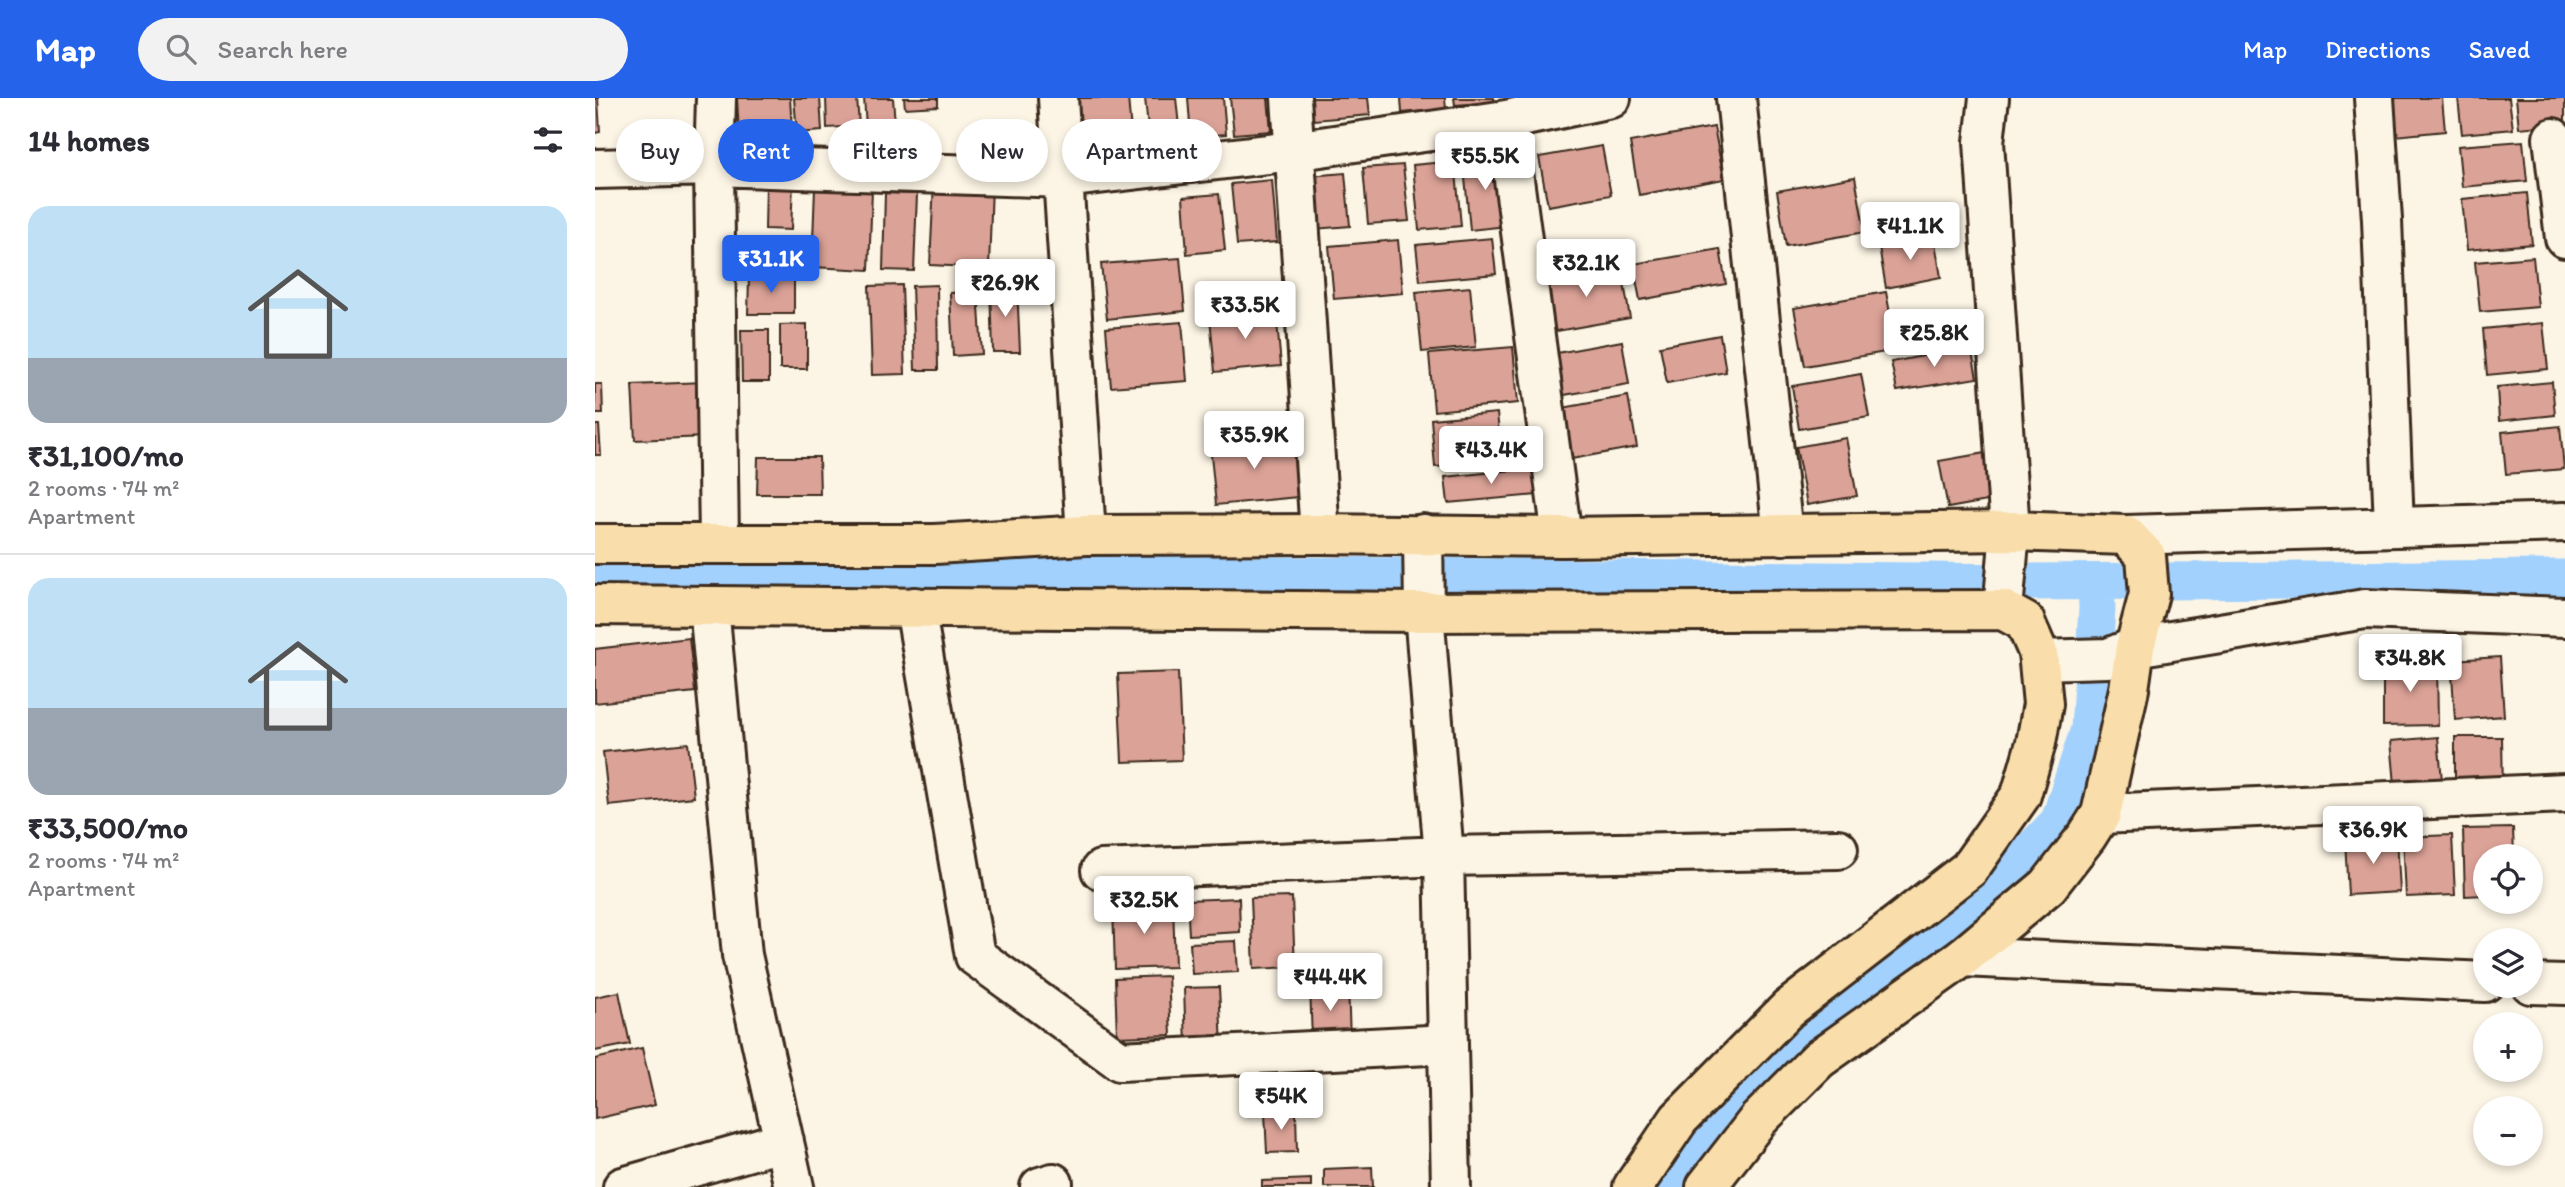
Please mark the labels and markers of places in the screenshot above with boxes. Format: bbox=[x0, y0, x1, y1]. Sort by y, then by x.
pin: ₹55.5K bbox=[1428, 132, 1542, 192]
pin: ₹41.1K bbox=[1853, 202, 1967, 262]
pin: ₹31.1K bbox=[714, 236, 828, 295]
pin: ₹32.1K bbox=[1529, 240, 1643, 299]
pin: ₹26.9K bbox=[948, 260, 1062, 319]
pin: ₹33.5K bbox=[1188, 282, 1302, 341]
pin: ₹25.8K bbox=[1877, 310, 1991, 369]
pin: ₹35.9K bbox=[1197, 412, 1311, 471]
pin: ₹43.4K bbox=[1434, 426, 1548, 486]
pin: ₹34.8K bbox=[2353, 634, 2467, 694]
pin: ₹36.9K bbox=[2316, 806, 2430, 866]
pin: ₹32.5K bbox=[1087, 876, 1201, 936]
pin: ₹44.4K bbox=[1273, 954, 1387, 1013]
pin: ₹54K bbox=[1240, 1072, 1322, 1132]

